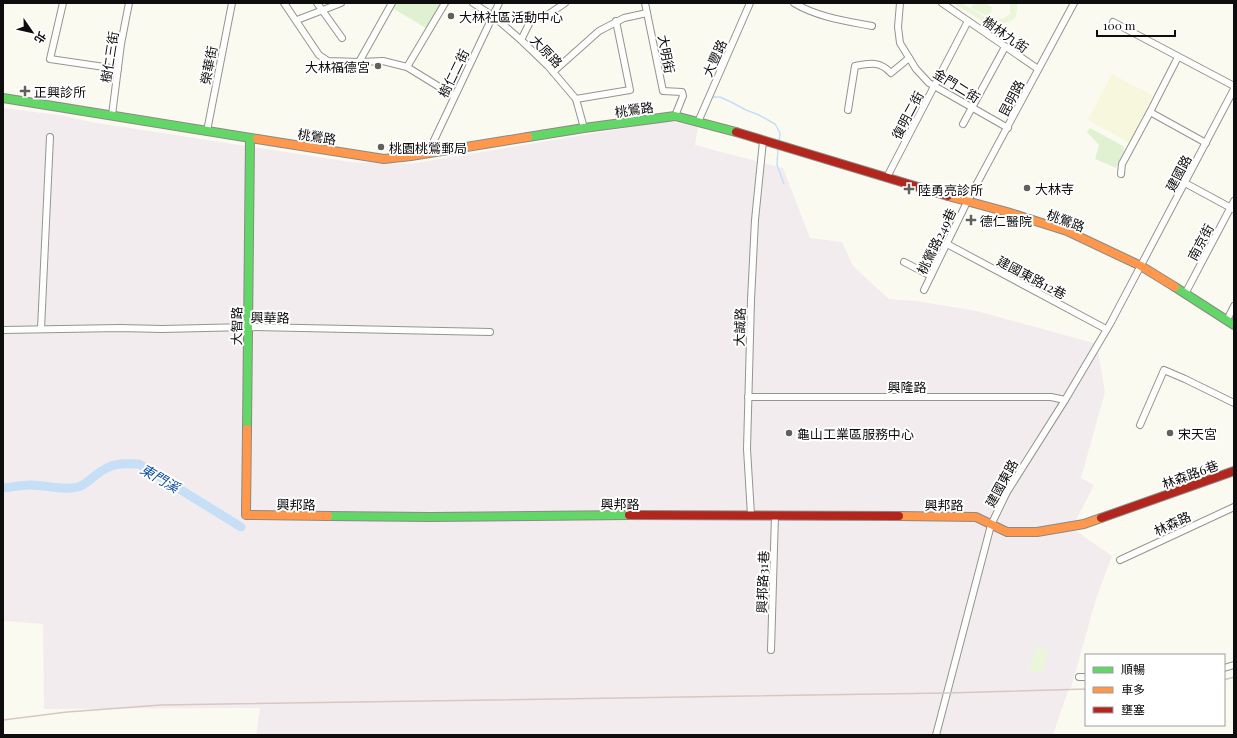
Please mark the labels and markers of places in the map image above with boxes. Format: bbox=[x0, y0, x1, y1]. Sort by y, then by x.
place label: 大林社區活動中心 bbox=[459, 8, 563, 25]
marker: 大林社區活動中心 bbox=[446, 11, 456, 21]
place label: 大林福德宮 bbox=[305, 58, 370, 75]
marker: 大林福德宮 bbox=[373, 61, 383, 71]
place label: 正興診所 bbox=[34, 83, 86, 100]
marker: 正興診所 bbox=[19, 85, 31, 97]
place label: 桃園桃鶯郵局 bbox=[389, 139, 467, 156]
marker: 桃園桃鶯郵局 bbox=[376, 142, 386, 152]
place label: 大林寺 bbox=[1035, 180, 1074, 197]
place label: 陸勇亮診所 bbox=[918, 181, 983, 198]
marker: 陸勇亮診所 bbox=[903, 183, 915, 195]
marker: 大林寺 bbox=[1022, 183, 1032, 193]
place label: 德仁醫院 bbox=[980, 212, 1032, 229]
marker: 德仁醫院 bbox=[965, 214, 977, 226]
place label: 龜山工業區服務中心 bbox=[797, 425, 914, 442]
place label: 宋天宮 bbox=[1178, 425, 1217, 442]
marker: 龜山工業區服務中心 bbox=[784, 428, 794, 438]
marker: 宋天宮 bbox=[1165, 428, 1175, 438]

